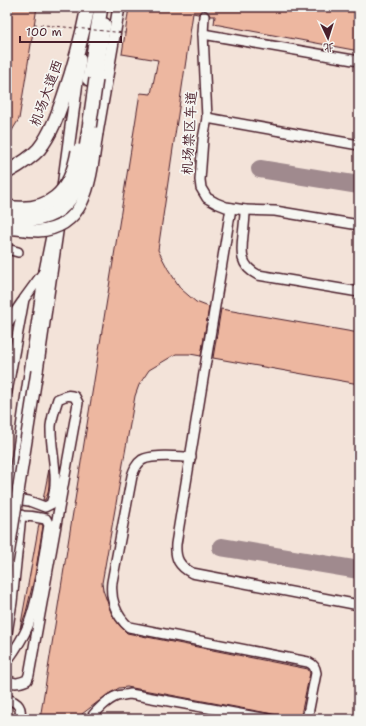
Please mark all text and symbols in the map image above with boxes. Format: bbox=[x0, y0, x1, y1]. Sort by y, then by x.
scale bar bbox=[20, 18, 121, 44]
north arrow bbox=[308, 18, 348, 58]
text: 100 m bbox=[26, 24, 62, 40]
text: 北 bbox=[323, 40, 335, 55]
street label: 机场大道西 bbox=[26, 57, 66, 129]
street label: 机场禁区车道 bbox=[178, 91, 200, 175]

